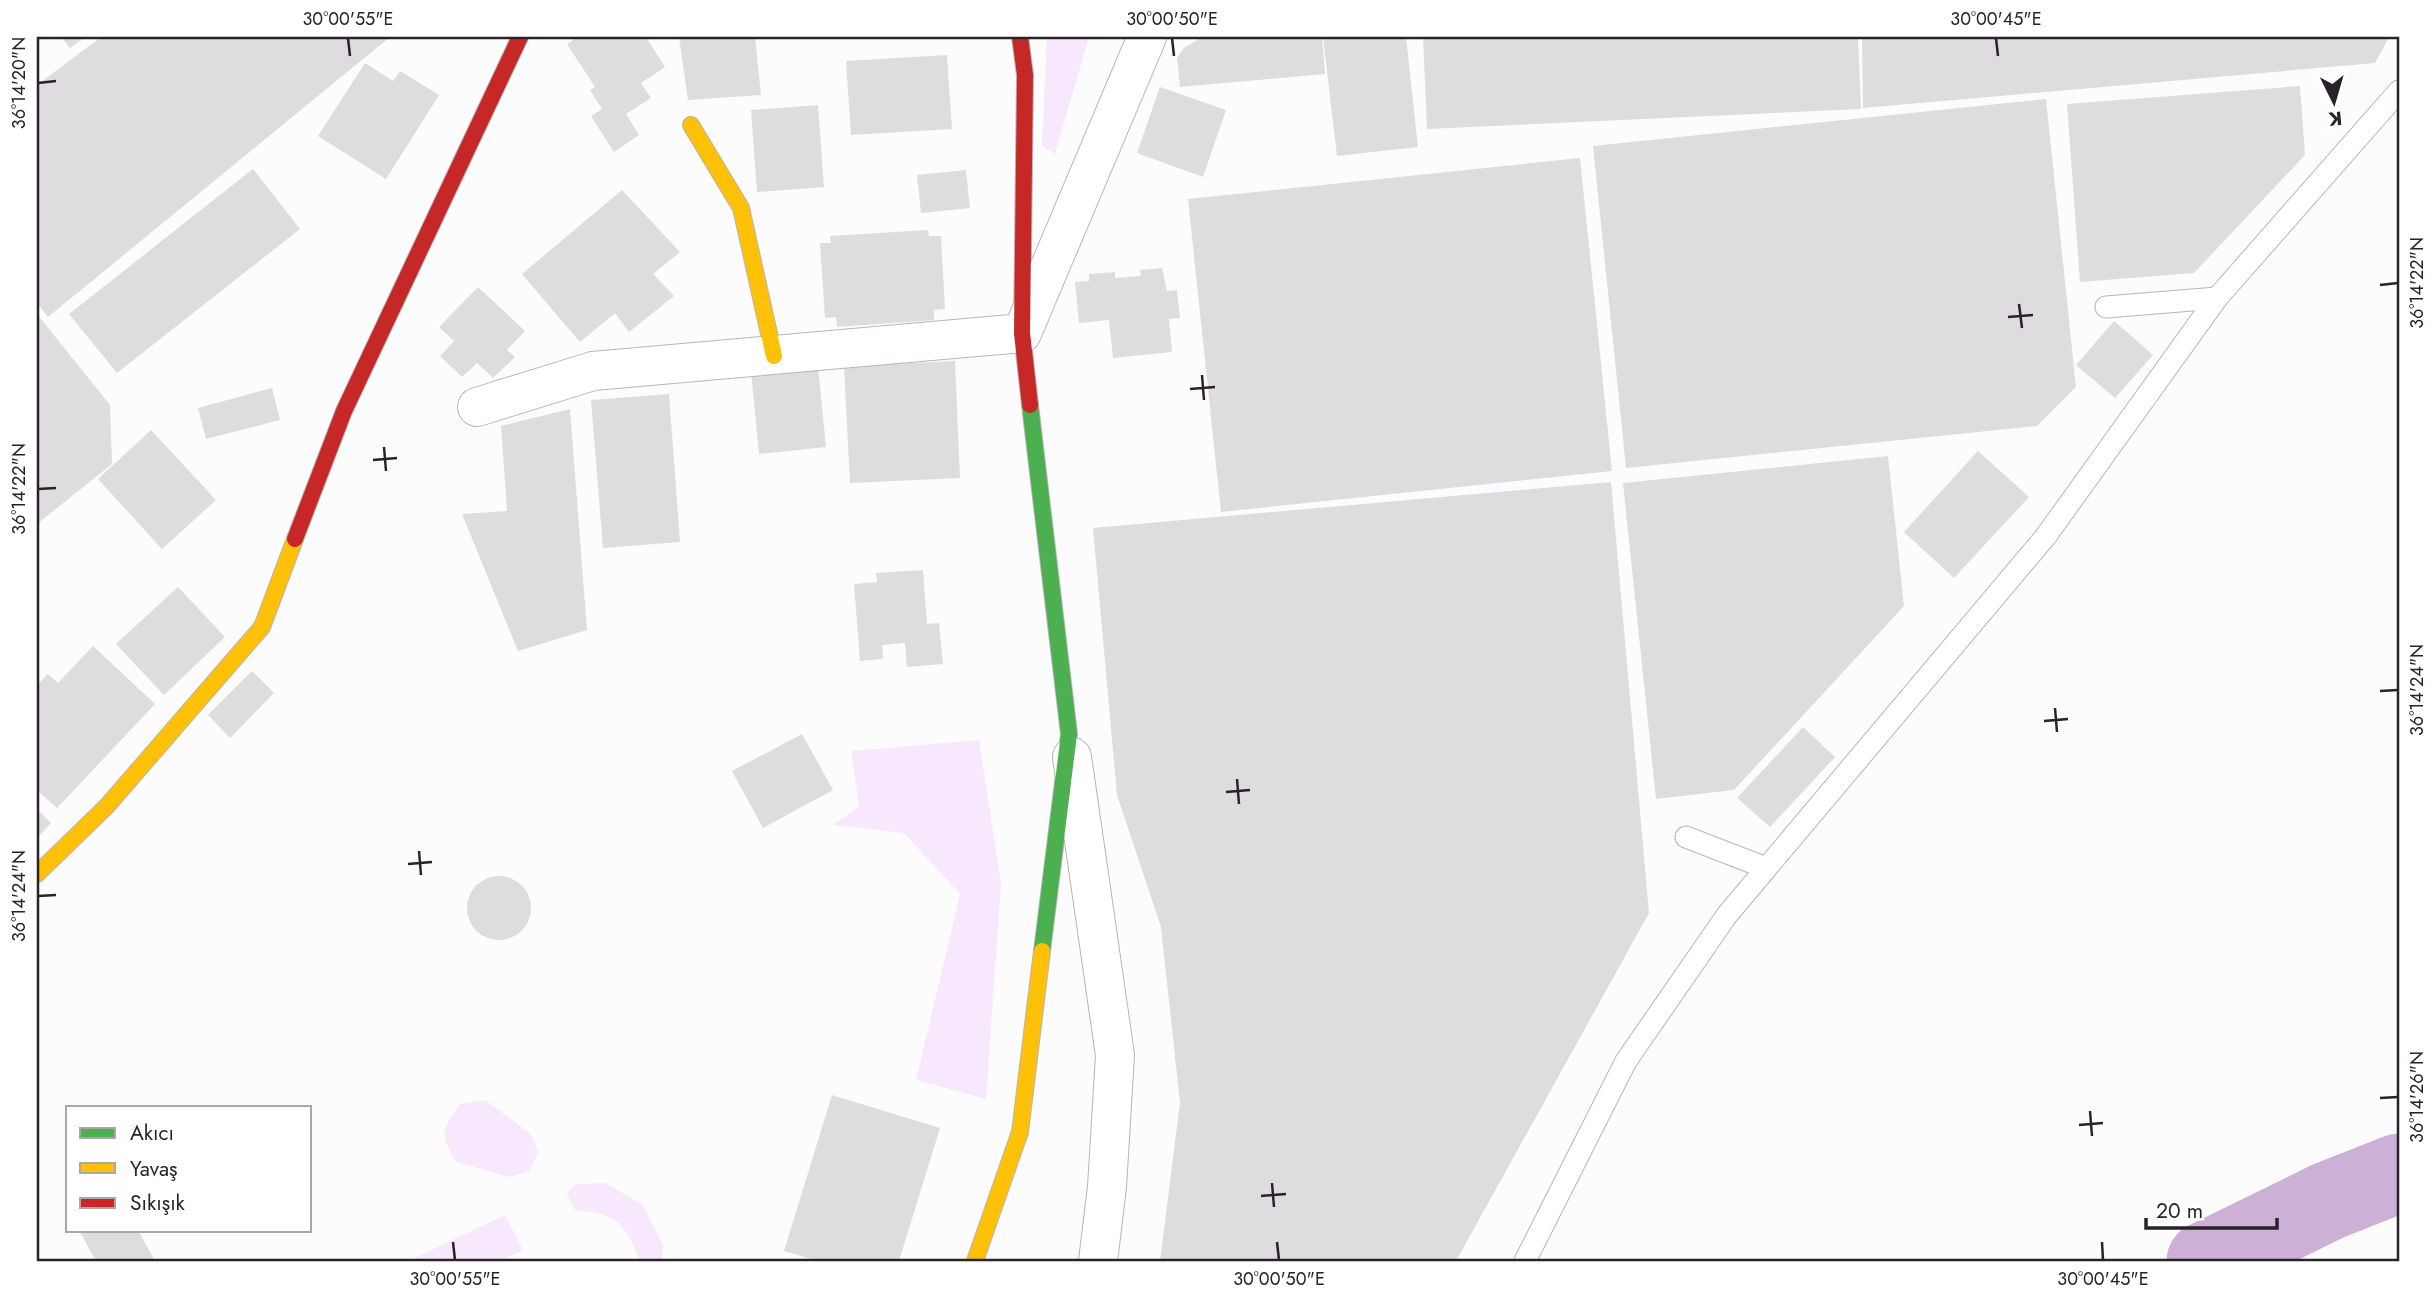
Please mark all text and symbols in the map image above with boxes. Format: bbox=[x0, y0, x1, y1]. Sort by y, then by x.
text: 30°00'55"E bbox=[303, 6, 393, 32]
text: 30°00'50"E bbox=[1126, 6, 1218, 32]
text: 30°00'45"E bbox=[1950, 6, 2042, 32]
text: 36°14'20"N bbox=[6, 37, 32, 129]
north arrow bbox=[2300, 66, 2370, 136]
text: K bbox=[2327, 104, 2343, 133]
text: 36°14'22"N bbox=[2404, 237, 2430, 329]
text: 36°14'22"N bbox=[6, 443, 32, 535]
text: 36°14'24"N bbox=[2404, 644, 2430, 736]
text: 36°14'24"N bbox=[6, 850, 32, 942]
text: 36°14'26"N bbox=[2404, 1051, 2430, 1143]
legend bbox=[66, 1106, 312, 1232]
text: Akıcı bbox=[130, 1118, 174, 1148]
text: Yavaş bbox=[130, 1154, 177, 1184]
scale bar bbox=[2146, 1186, 2277, 1230]
text: Sıkışık bbox=[130, 1188, 186, 1218]
text: 20 m bbox=[2156, 1196, 2203, 1226]
text: 30°00'55"E bbox=[410, 1266, 500, 1292]
text: 30°00'50"E bbox=[1233, 1266, 1325, 1292]
text: 30°00'45"E bbox=[2057, 1266, 2149, 1292]

